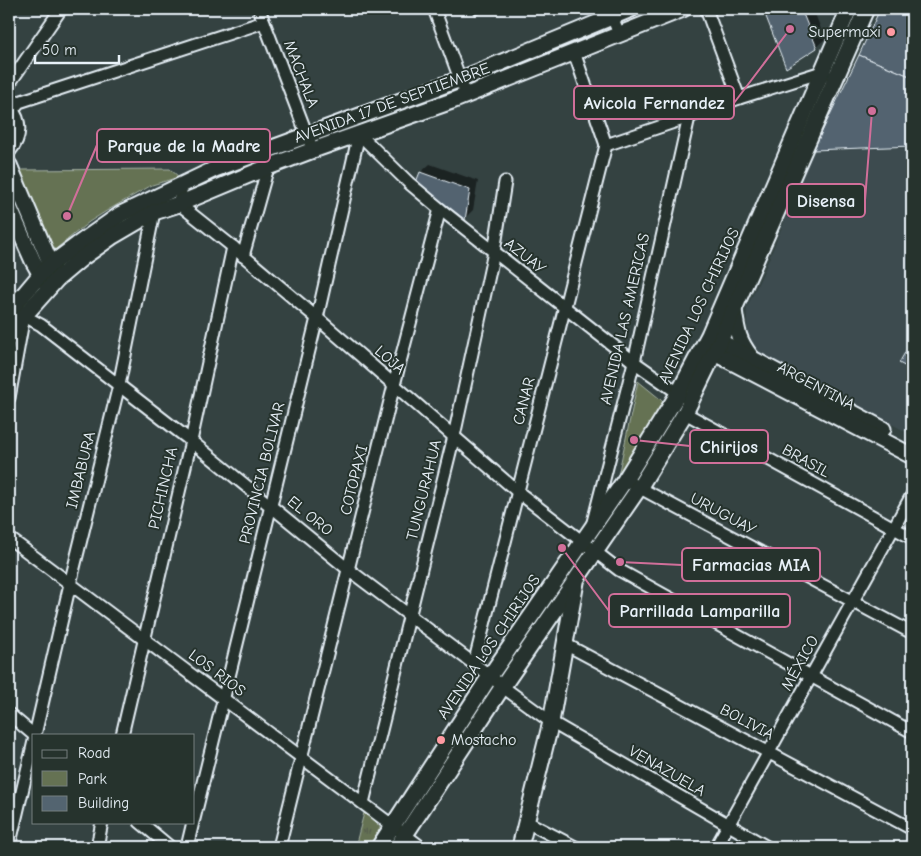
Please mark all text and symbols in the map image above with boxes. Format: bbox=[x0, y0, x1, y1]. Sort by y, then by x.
place label: Supermaxi bbox=[808, 23, 881, 41]
marker: Supermaxi bbox=[885, 26, 897, 38]
scale bar bbox=[35, 32, 119, 64]
street label: MACHALA bbox=[280, 38, 322, 110]
text: 50 m bbox=[42, 41, 77, 59]
street label: AVENIDA 17 DE SEPTIEMBRE bbox=[292, 59, 493, 147]
callout: Avicola Fernandez bbox=[574, 86, 734, 119]
text: Avicola Fernandez bbox=[584, 93, 725, 114]
callout: Parque de la Madre bbox=[97, 129, 270, 162]
text: Parque de la Madre bbox=[108, 136, 261, 157]
callout: Disensa bbox=[787, 184, 865, 217]
text: Disensa bbox=[797, 191, 855, 212]
street label: AVENIDA LOS CHIRIJOS bbox=[655, 225, 743, 387]
street label: AVENIDA LAS AMERICAS bbox=[596, 231, 654, 407]
street label: AZUAY bbox=[501, 234, 550, 278]
street label: LOJA bbox=[371, 342, 409, 378]
street label: ARGENTINA bbox=[774, 358, 858, 414]
street label: CANAR bbox=[509, 375, 539, 427]
street label: PROVINCIA BOLIVAR bbox=[236, 400, 288, 546]
street label: IMBABURA bbox=[63, 430, 99, 510]
callout: Chirijos bbox=[690, 430, 768, 463]
text: Chirijos bbox=[700, 437, 758, 458]
street label: TUNGURAHUA bbox=[403, 438, 445, 542]
street label: BRASIL bbox=[779, 441, 833, 481]
street label: COTOPAXI bbox=[337, 443, 371, 517]
street label: PICHINCHA bbox=[145, 445, 181, 531]
street label: URUGUAY bbox=[687, 489, 759, 539]
street label: EL ORO bbox=[284, 492, 336, 540]
callout: Farmacias MIA bbox=[682, 548, 820, 581]
text: Farmacias MIA bbox=[692, 555, 810, 576]
street label: AVENIDA LOS CHIRIJOS bbox=[434, 571, 544, 723]
callout: Parrillada Lamparilla bbox=[609, 594, 790, 627]
text: Parrillada Lamparilla bbox=[619, 601, 781, 622]
street label: MÉXICO bbox=[777, 632, 822, 694]
street label: LOS RIOS bbox=[185, 646, 249, 700]
street label: BOLIVIA bbox=[717, 700, 777, 744]
place label: Mostacho bbox=[451, 731, 517, 749]
legend bbox=[32, 734, 195, 824]
marker: Mostacho bbox=[435, 734, 447, 746]
street label: VENAZUELA bbox=[626, 742, 708, 800]
text: Road bbox=[78, 744, 110, 762]
text: Park bbox=[78, 770, 107, 788]
text: Building bbox=[78, 794, 129, 812]

